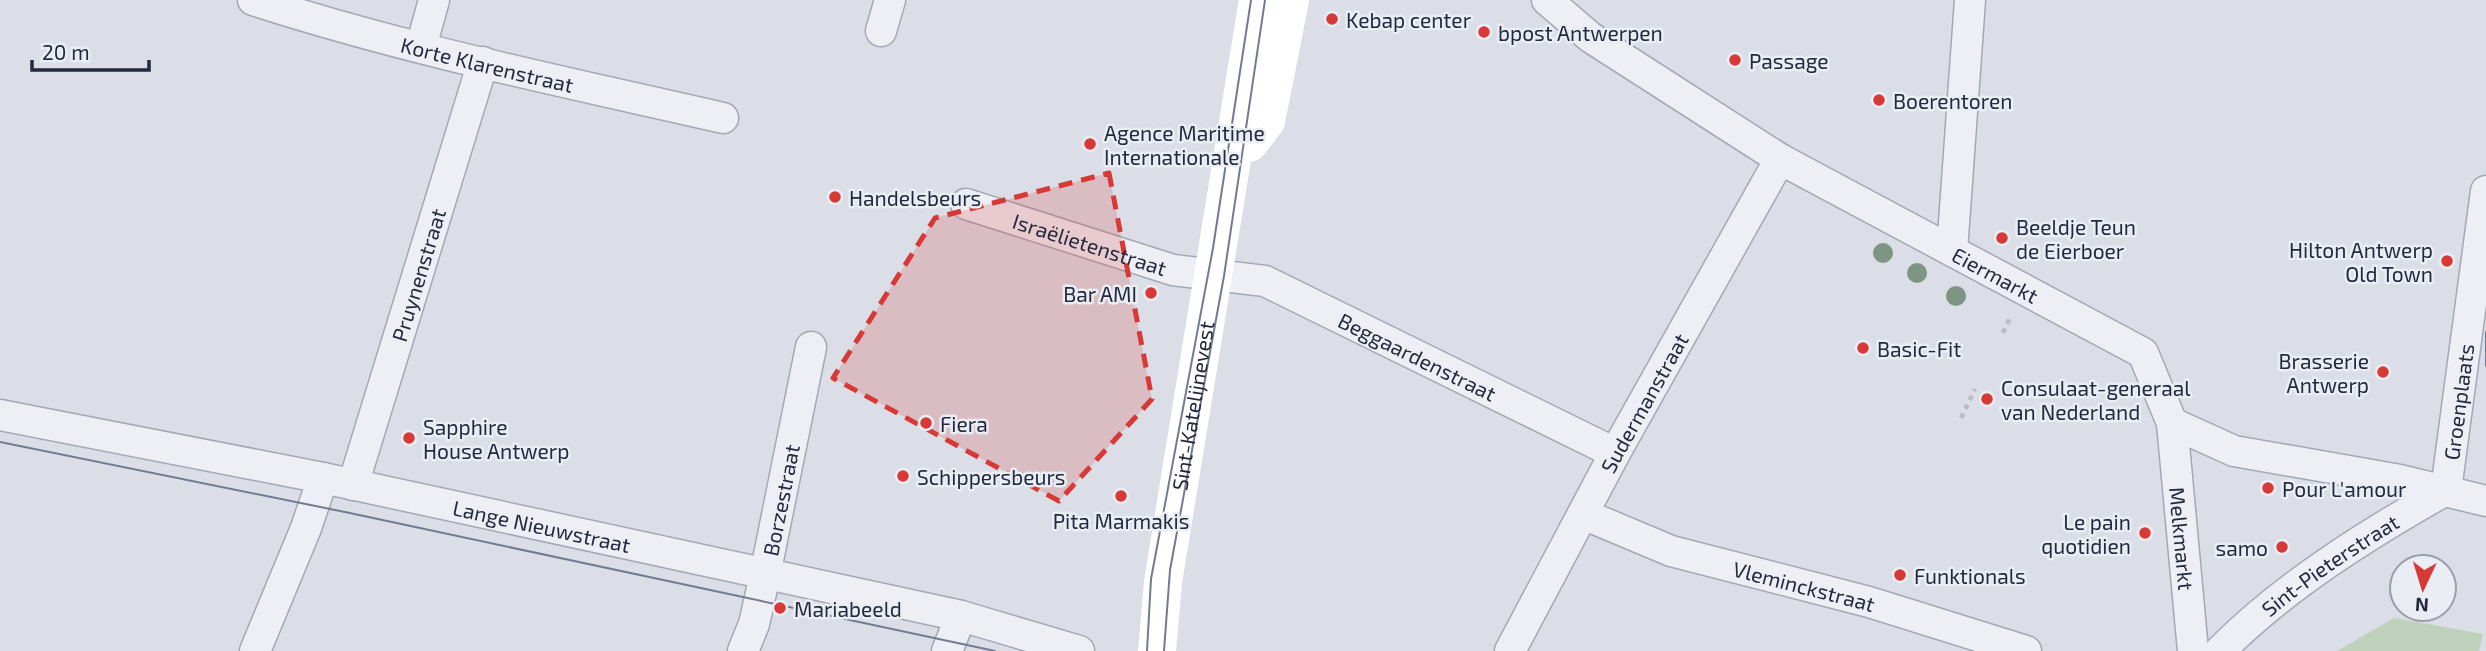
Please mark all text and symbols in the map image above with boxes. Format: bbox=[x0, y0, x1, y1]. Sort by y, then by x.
place label: Kebap center bbox=[1346, 7, 1472, 32]
marker: Kebap center bbox=[1324, 11, 1340, 27]
place label: bpost Antwerpen bbox=[1498, 20, 1663, 45]
marker: bpost Antwerpen bbox=[1476, 24, 1492, 40]
scale bar bbox=[32, 28, 149, 72]
street label: Korte Klarenstraat bbox=[398, 31, 576, 96]
text: 20 m bbox=[42, 39, 90, 64]
place label: Passage bbox=[1749, 48, 1829, 73]
marker: Passage bbox=[1727, 52, 1743, 68]
place label: Boerentoren bbox=[1893, 88, 2012, 113]
marker: Boerentoren bbox=[1871, 92, 1887, 108]
place label: Agence Maritime Internationale bbox=[1104, 120, 1265, 169]
marker: Agence Maritime Internationale bbox=[1082, 136, 1098, 152]
place label: Handelsbeurs bbox=[849, 185, 981, 210]
marker: Handelsbeurs bbox=[827, 189, 843, 205]
street label: Pruynenstraat bbox=[385, 205, 450, 344]
street label: Israëlietenstraat bbox=[1010, 207, 1170, 280]
place label: Beeldje Teun de Eierboer bbox=[2016, 214, 2136, 263]
marker: Beeldje Teun de Eierboer bbox=[1994, 230, 2010, 246]
place label: Hilton Antwerp Old Town bbox=[2289, 237, 2433, 286]
street label: Eiermarkt bbox=[1948, 241, 2043, 307]
marker: Hilton Antwerp Old Town bbox=[2439, 253, 2455, 269]
place label: Bar AMI bbox=[1063, 281, 1137, 306]
marker: Bar AMI bbox=[1143, 285, 1159, 301]
street label: Beggaardenstraat bbox=[1335, 307, 1501, 405]
street label: Sint-Katelijnevest bbox=[1166, 319, 1218, 492]
street label: Sudermanstraat bbox=[1595, 328, 1692, 477]
place label: Basic-Fit bbox=[1877, 336, 1961, 361]
marker: Basic-Fit bbox=[1855, 340, 1871, 356]
street label: Groenplaats bbox=[2438, 342, 2478, 461]
place label: Brasserie Antwerp bbox=[2279, 348, 2369, 397]
marker: Brasserie Antwerp bbox=[2375, 364, 2391, 380]
place label: Consulaat-generaal van Nederland bbox=[2001, 375, 2191, 424]
marker: Consulaat-generaal van Nederland bbox=[1979, 391, 1995, 407]
place label: Fiera bbox=[940, 411, 988, 436]
place label: Sapphire House Antwerp bbox=[423, 414, 569, 463]
marker: Fiera bbox=[918, 415, 934, 431]
marker: Sapphire House Antwerp bbox=[401, 430, 417, 446]
street label: Borzestraat bbox=[757, 442, 804, 558]
place label: Schippersbeurs bbox=[917, 464, 1066, 489]
marker: Schippersbeurs bbox=[895, 468, 911, 484]
place label: Pour L'amour bbox=[2282, 476, 2407, 501]
marker: Pour L'amour bbox=[2260, 480, 2276, 496]
street label: Melkmarkt bbox=[2165, 486, 2200, 591]
marker: Pita Marmakis bbox=[1113, 488, 1129, 504]
street label: Lange Nieuwstraat bbox=[451, 494, 633, 557]
place label: Pita Marmakis bbox=[1053, 508, 1189, 533]
street label: Sint-Pieterstraat bbox=[2256, 508, 2403, 621]
place label: Le pain quotidien bbox=[2041, 509, 2131, 558]
marker: Le pain quotidien bbox=[2137, 525, 2153, 541]
place label: samo bbox=[2215, 535, 2268, 560]
marker: samo bbox=[2274, 539, 2290, 555]
north arrow bbox=[2388, 553, 2458, 623]
street label: Vleminckstraat bbox=[1731, 555, 1878, 616]
place label: Funktionals bbox=[1914, 563, 2026, 588]
marker: Funktionals bbox=[1892, 567, 1908, 583]
text: N bbox=[2414, 594, 2429, 617]
place label: Mariabeeld bbox=[794, 596, 902, 621]
marker: Mariabeeld bbox=[772, 600, 788, 616]

